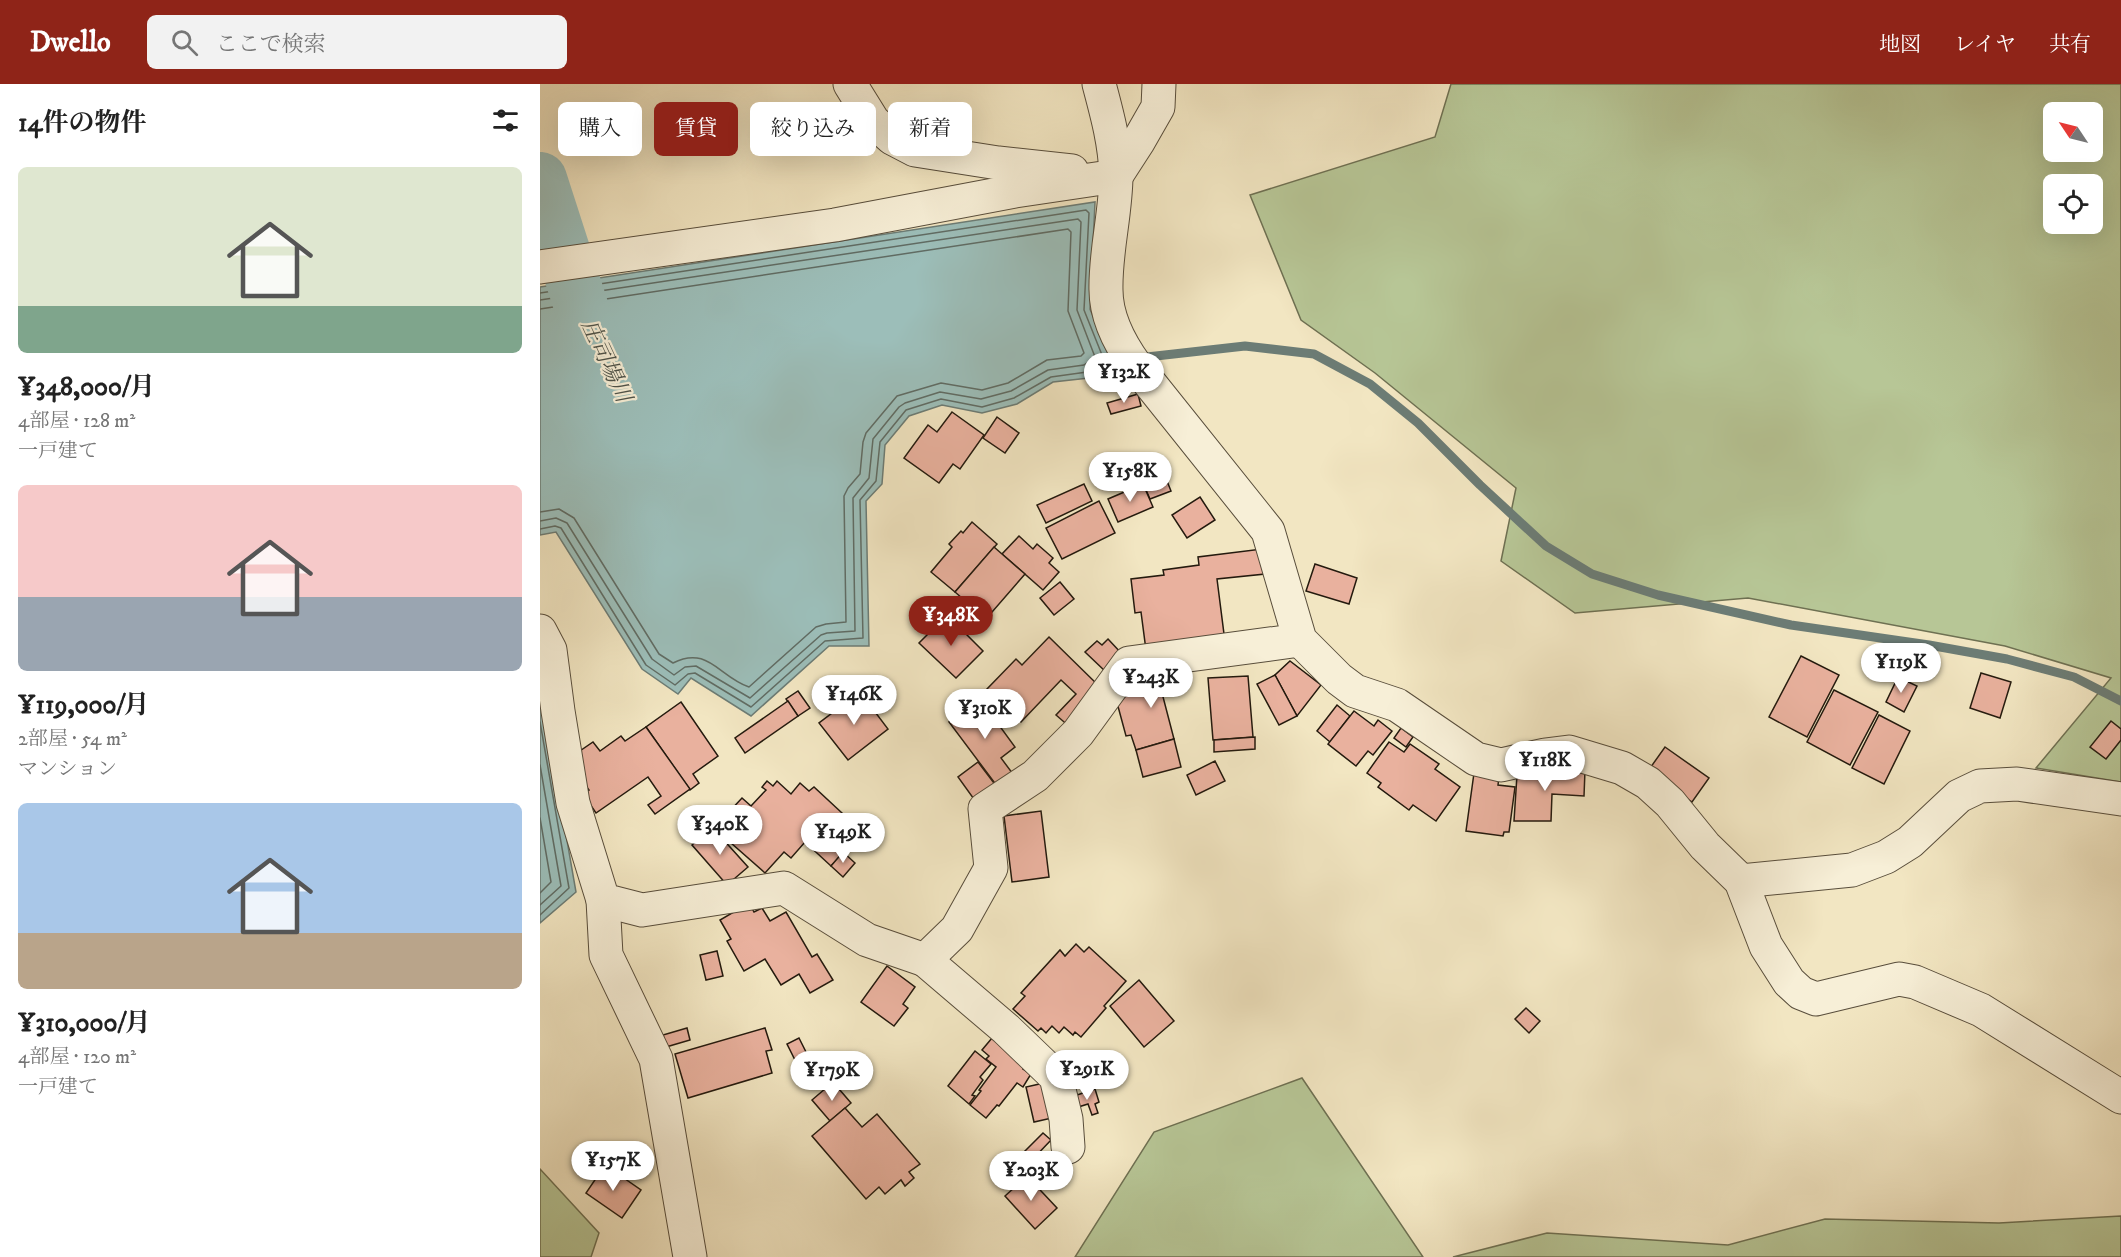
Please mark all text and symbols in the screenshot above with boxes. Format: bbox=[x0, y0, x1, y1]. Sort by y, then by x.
search box bbox=[147, 15, 567, 69]
text: Dwello bbox=[30, 25, 111, 60]
icon: search bbox=[168, 26, 201, 59]
text: ここで検索 bbox=[216, 31, 326, 58]
text: 地図 bbox=[1879, 32, 1921, 58]
text: レイヤ bbox=[1954, 32, 2016, 58]
text: 共有 bbox=[2049, 32, 2091, 58]
chip: 購入 bbox=[558, 102, 642, 156]
chip: 賃貸 bbox=[654, 102, 738, 156]
chip: 絞り込み bbox=[750, 102, 876, 156]
chip: 新着 bbox=[888, 102, 972, 156]
north arrow bbox=[2043, 102, 2103, 162]
map controls bbox=[2043, 102, 2103, 234]
icon: filters bbox=[489, 104, 522, 137]
text: 14件の物件 bbox=[18, 107, 147, 140]
button: locate bbox=[2043, 174, 2103, 234]
icon: home bbox=[216, 206, 324, 314]
water label: 庄司場川 bbox=[575, 315, 638, 408]
pin: ¥132K bbox=[1082, 353, 1166, 404]
text: ¥132K bbox=[1098, 360, 1150, 385]
text: ¥348,000/月 bbox=[18, 371, 155, 404]
text: 4部屋 · 128 m² bbox=[18, 409, 135, 434]
text: 一戸建て bbox=[18, 439, 98, 464]
pin: ¥158K bbox=[1088, 452, 1172, 503]
text: ¥158K bbox=[1103, 459, 1157, 484]
icon: home bbox=[216, 524, 324, 632]
pin: ¥348K bbox=[909, 596, 993, 647]
text: ¥348K bbox=[923, 603, 979, 628]
pin: ¥119K bbox=[1859, 643, 1943, 694]
text: ¥119K bbox=[1875, 650, 1927, 675]
pin: ¥243K bbox=[1109, 658, 1193, 709]
text: ¥243K bbox=[1123, 665, 1179, 690]
pin: ¥146K bbox=[812, 675, 896, 726]
text: ¥146K bbox=[826, 682, 882, 707]
text: ¥119,000/月 bbox=[18, 689, 150, 722]
pin: ¥310K bbox=[943, 689, 1027, 740]
text: ¥310K bbox=[959, 696, 1011, 721]
text: 2部屋 · 54 m² bbox=[18, 727, 127, 752]
pin: ¥118K bbox=[1503, 741, 1587, 792]
text: ¥118K bbox=[1519, 748, 1571, 773]
text: マンション bbox=[18, 757, 117, 782]
pin: ¥340K bbox=[678, 805, 762, 856]
text: ¥340K bbox=[691, 812, 749, 837]
pin: ¥149K bbox=[801, 813, 885, 864]
text: ¥149K bbox=[815, 820, 871, 845]
icon: home bbox=[216, 842, 324, 950]
text: ¥310,000/月 bbox=[18, 1007, 151, 1040]
text: 4部屋 · 120 m² bbox=[18, 1045, 136, 1070]
pin: ¥291K bbox=[1045, 1050, 1129, 1101]
pin: ¥179K bbox=[790, 1051, 874, 1102]
text: ¥291K bbox=[1060, 1057, 1114, 1082]
text: ¥179K bbox=[804, 1058, 860, 1083]
text: 一戸建て bbox=[18, 1075, 98, 1100]
pin: ¥157K bbox=[571, 1141, 655, 1192]
text: ¥157K bbox=[585, 1148, 641, 1173]
pin: ¥203K bbox=[989, 1151, 1073, 1202]
text: ¥203K bbox=[1003, 1158, 1059, 1183]

